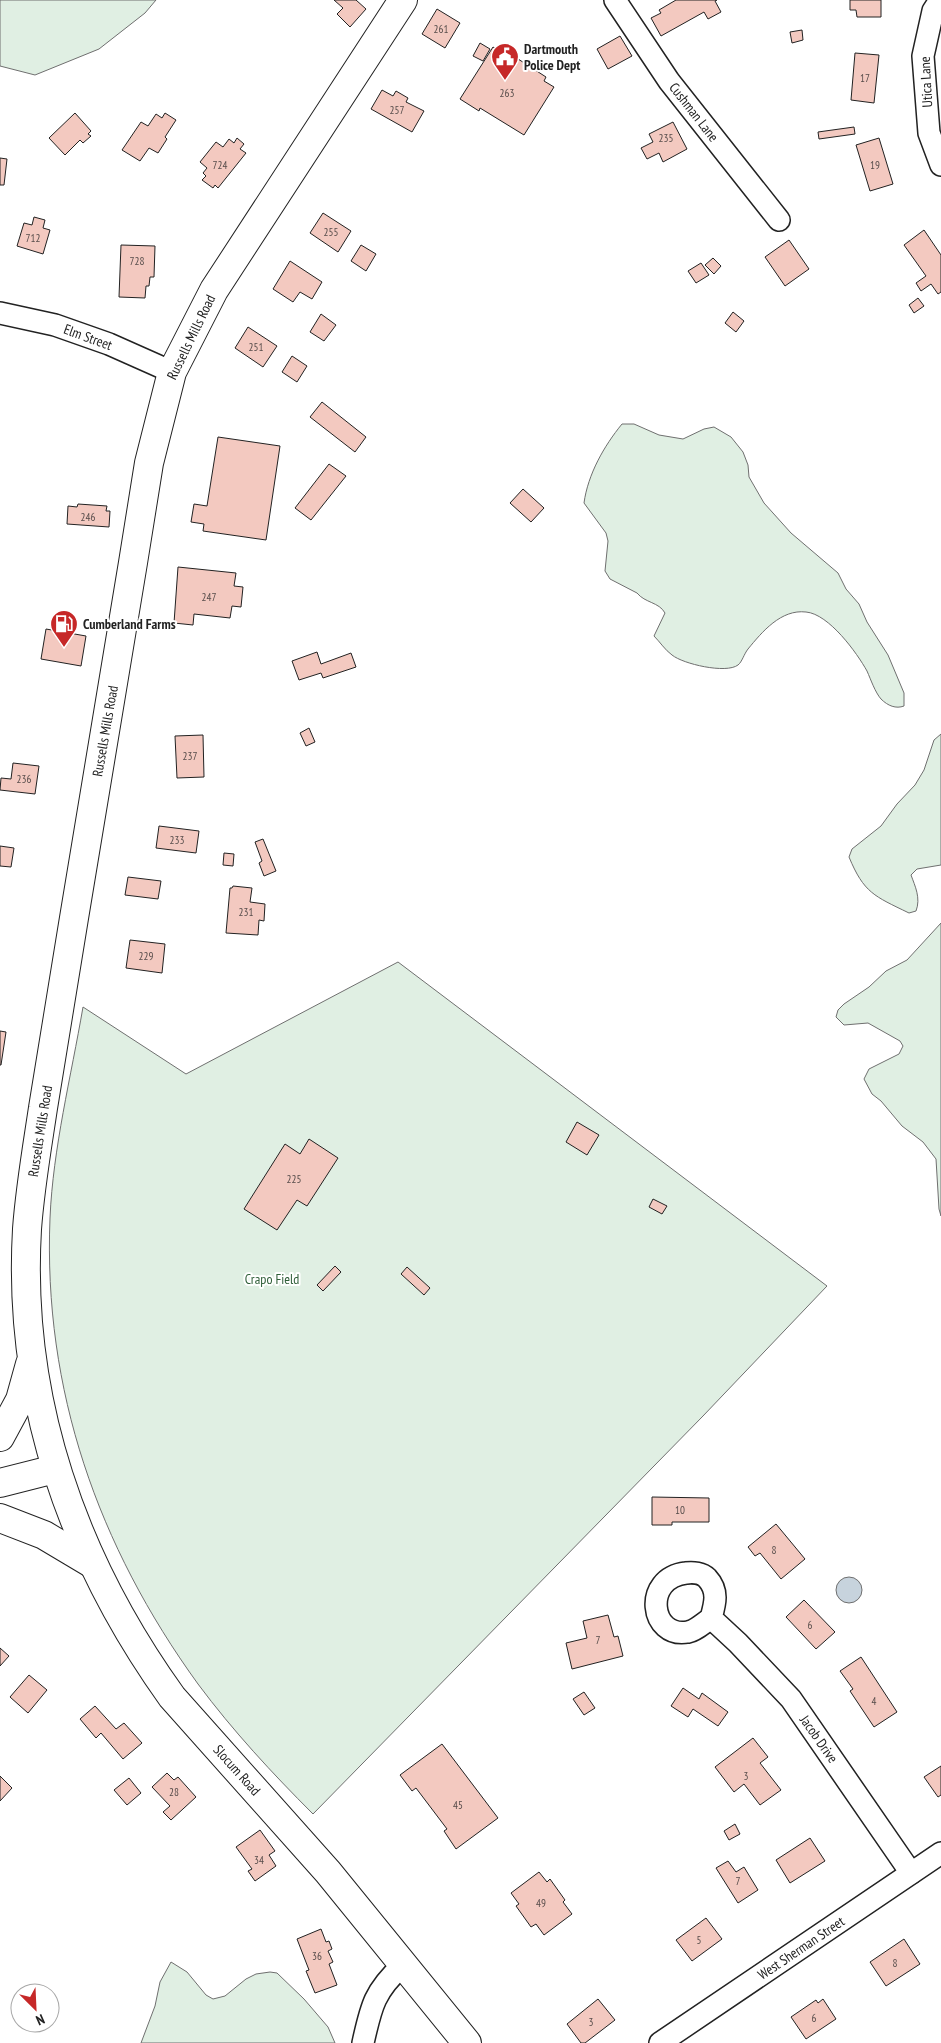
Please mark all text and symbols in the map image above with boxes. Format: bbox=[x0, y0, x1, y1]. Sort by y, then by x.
house number: 261 bbox=[434, 22, 448, 36]
place label: Dartmouth Police Dept bbox=[524, 40, 580, 74]
public building icon: Dartmouth Police Dept bbox=[490, 42, 520, 81]
street label: Utica Lane bbox=[916, 56, 936, 108]
house number: 17 bbox=[860, 71, 870, 85]
street label: Cushman Lane bbox=[665, 79, 723, 145]
house number: 263 bbox=[500, 86, 514, 100]
house number: 257 bbox=[390, 103, 404, 117]
house number: 235 bbox=[659, 131, 673, 145]
house number: 724 bbox=[213, 158, 227, 172]
house number: 19 bbox=[870, 158, 880, 172]
house number: 255 bbox=[324, 225, 338, 239]
house number: 712 bbox=[26, 231, 40, 245]
house number: 728 bbox=[130, 254, 144, 268]
street label: Russells Mills Road bbox=[163, 292, 219, 382]
street label: Elm Street bbox=[61, 320, 115, 354]
house number: 251 bbox=[249, 340, 263, 354]
house number: 246 bbox=[81, 510, 95, 524]
house number: 247 bbox=[202, 590, 216, 604]
fuel station icon: Cumberland Farms bbox=[49, 609, 79, 648]
place label: Cumberland Farms bbox=[83, 615, 176, 633]
street label: Russells Mills Road bbox=[88, 684, 122, 778]
house number: 237 bbox=[183, 749, 197, 763]
house number: 236 bbox=[17, 772, 31, 786]
house number: 233 bbox=[170, 833, 184, 847]
house number: 231 bbox=[239, 905, 253, 919]
house number: 229 bbox=[139, 949, 153, 963]
street label: Russells Mills Road bbox=[24, 1084, 56, 1178]
house number: 225 bbox=[287, 1172, 301, 1186]
park label: Crapo Field bbox=[245, 1270, 299, 1288]
house number: 10 bbox=[675, 1503, 685, 1517]
house number: 8 bbox=[772, 1543, 777, 1557]
house number: 6 bbox=[808, 1618, 813, 1632]
house number: 7 bbox=[596, 1633, 601, 1647]
house number: 4 bbox=[872, 1694, 877, 1708]
street label: Jacob Drive bbox=[795, 1711, 842, 1767]
street label: Slocum Road bbox=[209, 1741, 265, 1799]
house number: 3 bbox=[744, 1769, 749, 1783]
house number: 28 bbox=[169, 1785, 179, 1799]
house number: 45 bbox=[453, 1798, 463, 1812]
house number: 34 bbox=[254, 1853, 264, 1867]
house number: 7 bbox=[736, 1874, 741, 1888]
house number: 49 bbox=[536, 1896, 546, 1910]
street label: West Sherman Street bbox=[754, 1912, 848, 1984]
house number: 5 bbox=[697, 1933, 702, 1947]
house number: 36 bbox=[312, 1949, 322, 1963]
house number: 8 bbox=[893, 1956, 898, 1970]
north arrow bbox=[10, 1983, 60, 2033]
text: N bbox=[33, 2010, 47, 2030]
house number: 6 bbox=[812, 2011, 817, 2025]
house number: 3 bbox=[589, 2015, 594, 2029]

